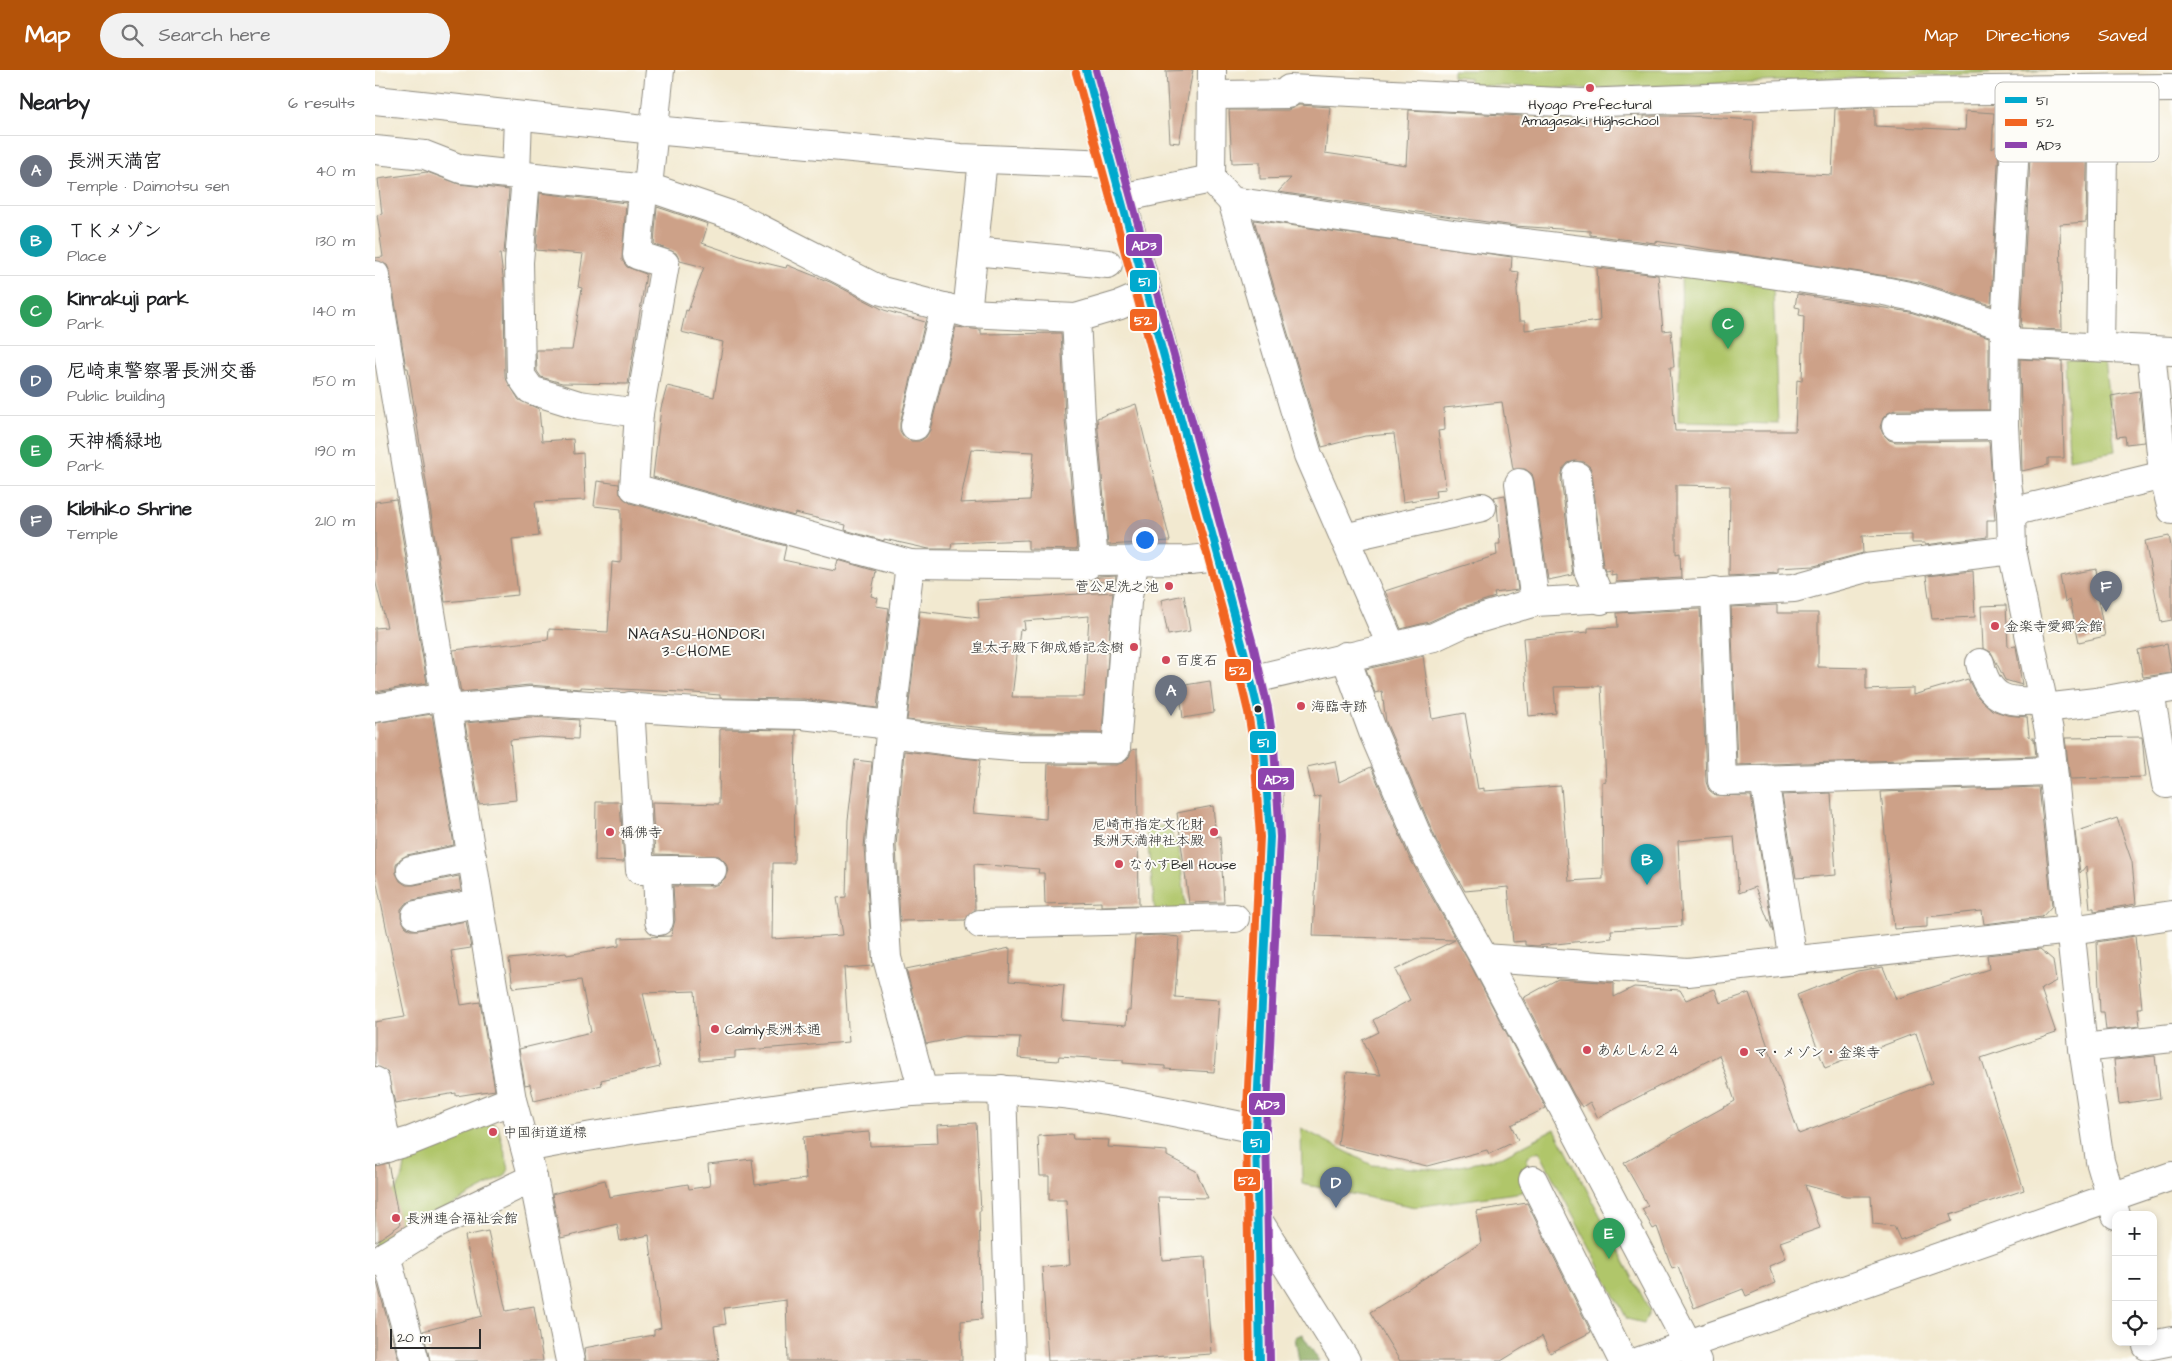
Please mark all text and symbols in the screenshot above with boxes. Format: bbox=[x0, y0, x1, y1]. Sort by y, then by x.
search box bbox=[100, 13, 450, 58]
text: Map bbox=[25, 18, 70, 52]
icon: search bbox=[118, 21, 146, 49]
text: Search here bbox=[158, 22, 271, 49]
text: Map bbox=[1924, 23, 1958, 48]
text: Directions bbox=[1986, 23, 2070, 48]
text: Saved bbox=[2098, 23, 2147, 48]
marker: Hyogo Prefectural Amagasaki Highschool bbox=[1584, 82, 1596, 94]
legend bbox=[1995, 82, 2159, 162]
text: Nearby bbox=[20, 88, 90, 117]
text: 51 bbox=[2036, 91, 2048, 111]
text: 6 results bbox=[288, 92, 355, 114]
place label: Hyogo Prefectural Amagasaki Highschool bbox=[1521, 95, 1659, 131]
text: 52 bbox=[2036, 113, 2054, 133]
text: AD3 bbox=[2036, 136, 2061, 156]
text: 長洲天満宮 bbox=[67, 148, 162, 175]
text: A bbox=[31, 160, 41, 182]
text: 40 m bbox=[315, 160, 355, 182]
text: Temple · Daimotsu sen bbox=[67, 175, 229, 197]
text: ＴＫメゾン bbox=[67, 218, 162, 245]
text: B bbox=[30, 230, 42, 252]
text: 130 m bbox=[316, 230, 355, 252]
line badge: AD3 bbox=[1125, 233, 1163, 257]
text: AD3 bbox=[1131, 236, 1157, 256]
text: Place bbox=[67, 245, 107, 267]
line badge: 51 bbox=[1129, 269, 1158, 293]
text: 51 bbox=[1138, 272, 1150, 292]
text: Kinrakuji park bbox=[67, 286, 189, 313]
text: C bbox=[30, 300, 42, 322]
text: 140 m bbox=[313, 300, 355, 322]
line badge: 52 bbox=[1129, 308, 1158, 332]
pin: C bbox=[1712, 308, 1744, 349]
text: 52 bbox=[1134, 311, 1153, 331]
text: Park bbox=[67, 313, 104, 335]
text: 尼崎東警察署長洲交番 bbox=[67, 358, 257, 385]
text: D bbox=[31, 370, 41, 392]
text: 150 m bbox=[313, 370, 355, 392]
text: Public building bbox=[67, 385, 165, 407]
text: 天神橋緑地 bbox=[67, 428, 162, 455]
text: E bbox=[31, 440, 41, 462]
text: 190 m bbox=[315, 440, 355, 462]
text: Park bbox=[67, 455, 104, 477]
text: Kibihiko Shrine bbox=[67, 496, 192, 523]
text: F bbox=[30, 510, 42, 532]
text: 210 m bbox=[315, 510, 355, 532]
text: Temple bbox=[67, 523, 118, 545]
your location bbox=[1132, 527, 1158, 553]
pin: F bbox=[2090, 571, 2122, 612]
place label: 菅公足洗之池 bbox=[1075, 577, 1159, 597]
marker: 菅公足洗之池 bbox=[1163, 580, 1175, 592]
place label: 金楽寺愛郷会館 bbox=[2005, 617, 2103, 637]
marker: 金楽寺愛郷会館 bbox=[1989, 620, 2001, 632]
district label: NAGASU-HONDORI 3-CHOME bbox=[628, 624, 766, 662]
place label: 皇太子殿下御成婚記念樹 bbox=[970, 638, 1124, 658]
marker: 皇太子殿下御成婚記念樹 bbox=[1128, 641, 1140, 653]
place label: 百度石 bbox=[1176, 651, 1218, 671]
marker: 百度石 bbox=[1160, 654, 1172, 666]
line badge: 52 bbox=[1224, 658, 1252, 682]
text: 52 bbox=[1229, 661, 1248, 681]
pin: A bbox=[1155, 675, 1187, 716]
place label: 海臨寺跡 bbox=[1311, 697, 1367, 717]
marker: 海臨寺跡 bbox=[1295, 700, 1307, 712]
unlabelled marker bbox=[1253, 704, 1263, 714]
line badge: 51 bbox=[1249, 730, 1277, 754]
text: 51 bbox=[1257, 733, 1269, 753]
line badge: AD3 bbox=[1257, 767, 1295, 791]
text: AD3 bbox=[1263, 770, 1289, 790]
place label: 尼崎市指定文化財 長洲天満神社本殿 bbox=[1092, 815, 1204, 851]
place label: 稱佛寺 bbox=[620, 823, 662, 843]
marker: 稱佛寺 bbox=[604, 826, 616, 838]
marker: 尼崎市指定文化財 長洲天満神社本殿 bbox=[1208, 826, 1220, 838]
pin: B bbox=[1631, 844, 1663, 885]
place label: なかすBell House bbox=[1129, 855, 1237, 875]
marker: なかすBell House bbox=[1113, 858, 1125, 870]
place label: Calmly長洲本通 bbox=[725, 1020, 821, 1040]
marker: Calmly長洲本通 bbox=[709, 1023, 721, 1035]
place label: あんしん２４ bbox=[1597, 1041, 1681, 1061]
place label: マ・メゾン・金楽寺 bbox=[1754, 1043, 1880, 1063]
marker: あんしん２４ bbox=[1581, 1044, 1593, 1056]
marker: マ・メゾン・金楽寺 bbox=[1738, 1046, 1750, 1058]
line badge: AD3 bbox=[1248, 1092, 1286, 1116]
text: AD3 bbox=[1254, 1095, 1280, 1115]
place label: 中国街道道標 bbox=[503, 1123, 587, 1143]
marker: 中国街道道標 bbox=[487, 1126, 499, 1138]
line badge: 51 bbox=[1242, 1130, 1271, 1154]
text: 51 bbox=[1250, 1133, 1262, 1153]
pin: D bbox=[1320, 1167, 1352, 1208]
line badge: 52 bbox=[1233, 1168, 1261, 1192]
text: 52 bbox=[1238, 1171, 1257, 1191]
place label: 長洲連合福祉会館 bbox=[406, 1209, 518, 1229]
map controls bbox=[2112, 1211, 2157, 1346]
button: + bbox=[2112, 1211, 2157, 1256]
marker: 長洲連合福祉会館 bbox=[390, 1212, 402, 1224]
pin: E bbox=[1593, 1218, 1625, 1259]
button: − bbox=[2112, 1256, 2157, 1301]
button: locate bbox=[2112, 1301, 2157, 1346]
scale bar bbox=[390, 1326, 481, 1349]
text: 20 m bbox=[397, 1328, 430, 1348]

